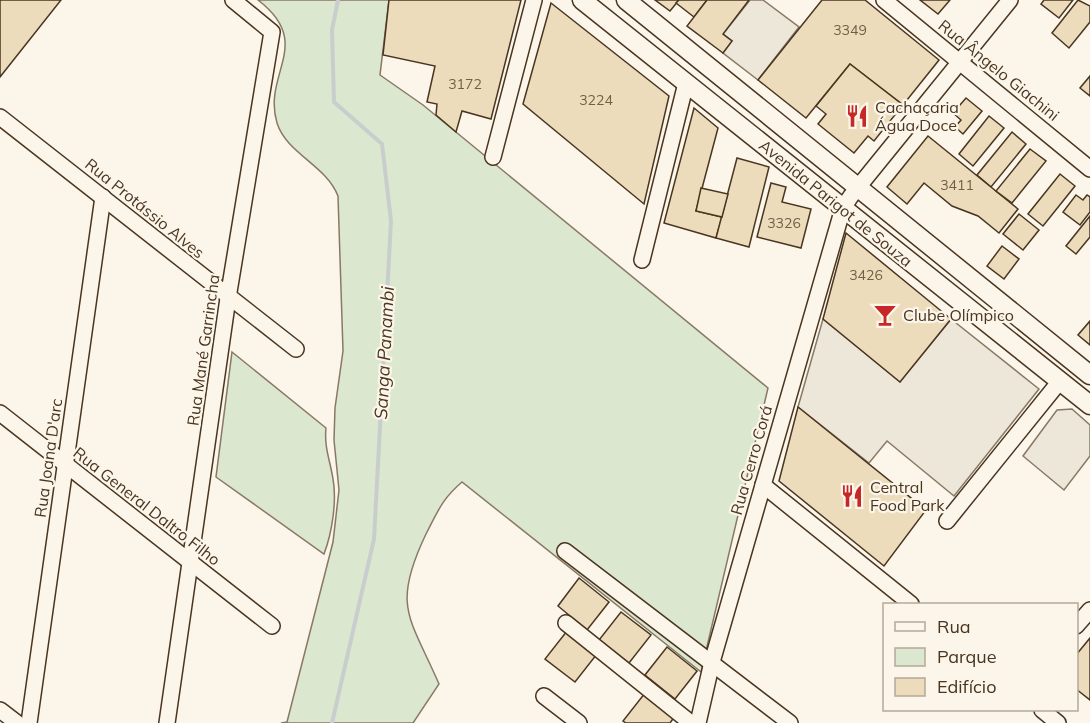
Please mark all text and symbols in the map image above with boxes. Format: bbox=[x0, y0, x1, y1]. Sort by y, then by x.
street label: Rua Ângelo Giachini bbox=[934, 15, 1064, 125]
house number: 3349 bbox=[833, 21, 867, 39]
house number: 3172 bbox=[448, 75, 482, 93]
house number: 3224 bbox=[579, 91, 613, 109]
place label: Cachaçaria Água Doce bbox=[875, 97, 959, 135]
restaurant icon: Cachaçaria Água Doce bbox=[844, 103, 870, 129]
street label: Avenida Parigot de Souza bbox=[755, 135, 917, 271]
street label: Rua Protássio Alves bbox=[81, 154, 209, 262]
house number: 3411 bbox=[940, 176, 974, 194]
house number: 3326 bbox=[767, 214, 801, 232]
house number: 3426 bbox=[849, 266, 883, 284]
street label: Rua Mané Garrincha bbox=[182, 273, 224, 427]
water label: Sanga Panambi bbox=[369, 285, 399, 420]
bar icon: Clube Olímpico bbox=[872, 302, 898, 328]
place label: Clube Olímpico bbox=[903, 305, 1014, 325]
street label: Rua Joana D'arc bbox=[30, 397, 66, 519]
street label: Rua Cerro Corá bbox=[726, 403, 776, 517]
street label: Rua General Daltro Filho bbox=[70, 442, 224, 570]
place label: Central Food Park bbox=[870, 477, 945, 515]
restaurant icon: Central Food Park bbox=[839, 483, 865, 509]
legend bbox=[883, 603, 1078, 711]
text: Rua bbox=[937, 615, 971, 638]
text: Parque bbox=[937, 645, 996, 668]
text: Edifício bbox=[937, 675, 996, 698]

